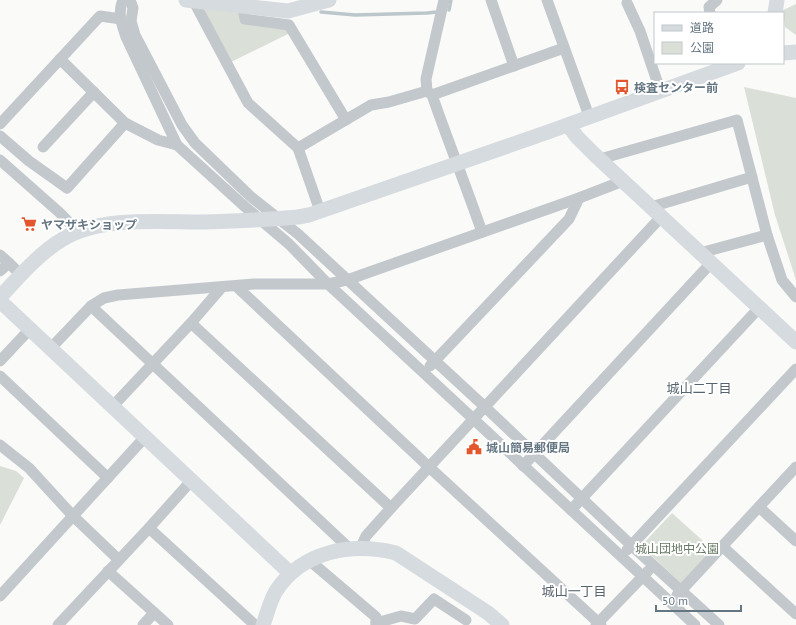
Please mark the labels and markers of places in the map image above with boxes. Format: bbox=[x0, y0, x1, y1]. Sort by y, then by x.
bus stop icon: 検査センター前 bbox=[613, 78, 631, 96]
place label: 検査センター前 bbox=[634, 80, 718, 95]
supermarket icon: ヤマザキショップ bbox=[20, 215, 38, 233]
place label: ヤマザキショップ bbox=[41, 217, 137, 232]
public building icon: 城山簡易郵便局 bbox=[465, 438, 483, 456]
place label: 城山簡易郵便局 bbox=[486, 440, 570, 455]

